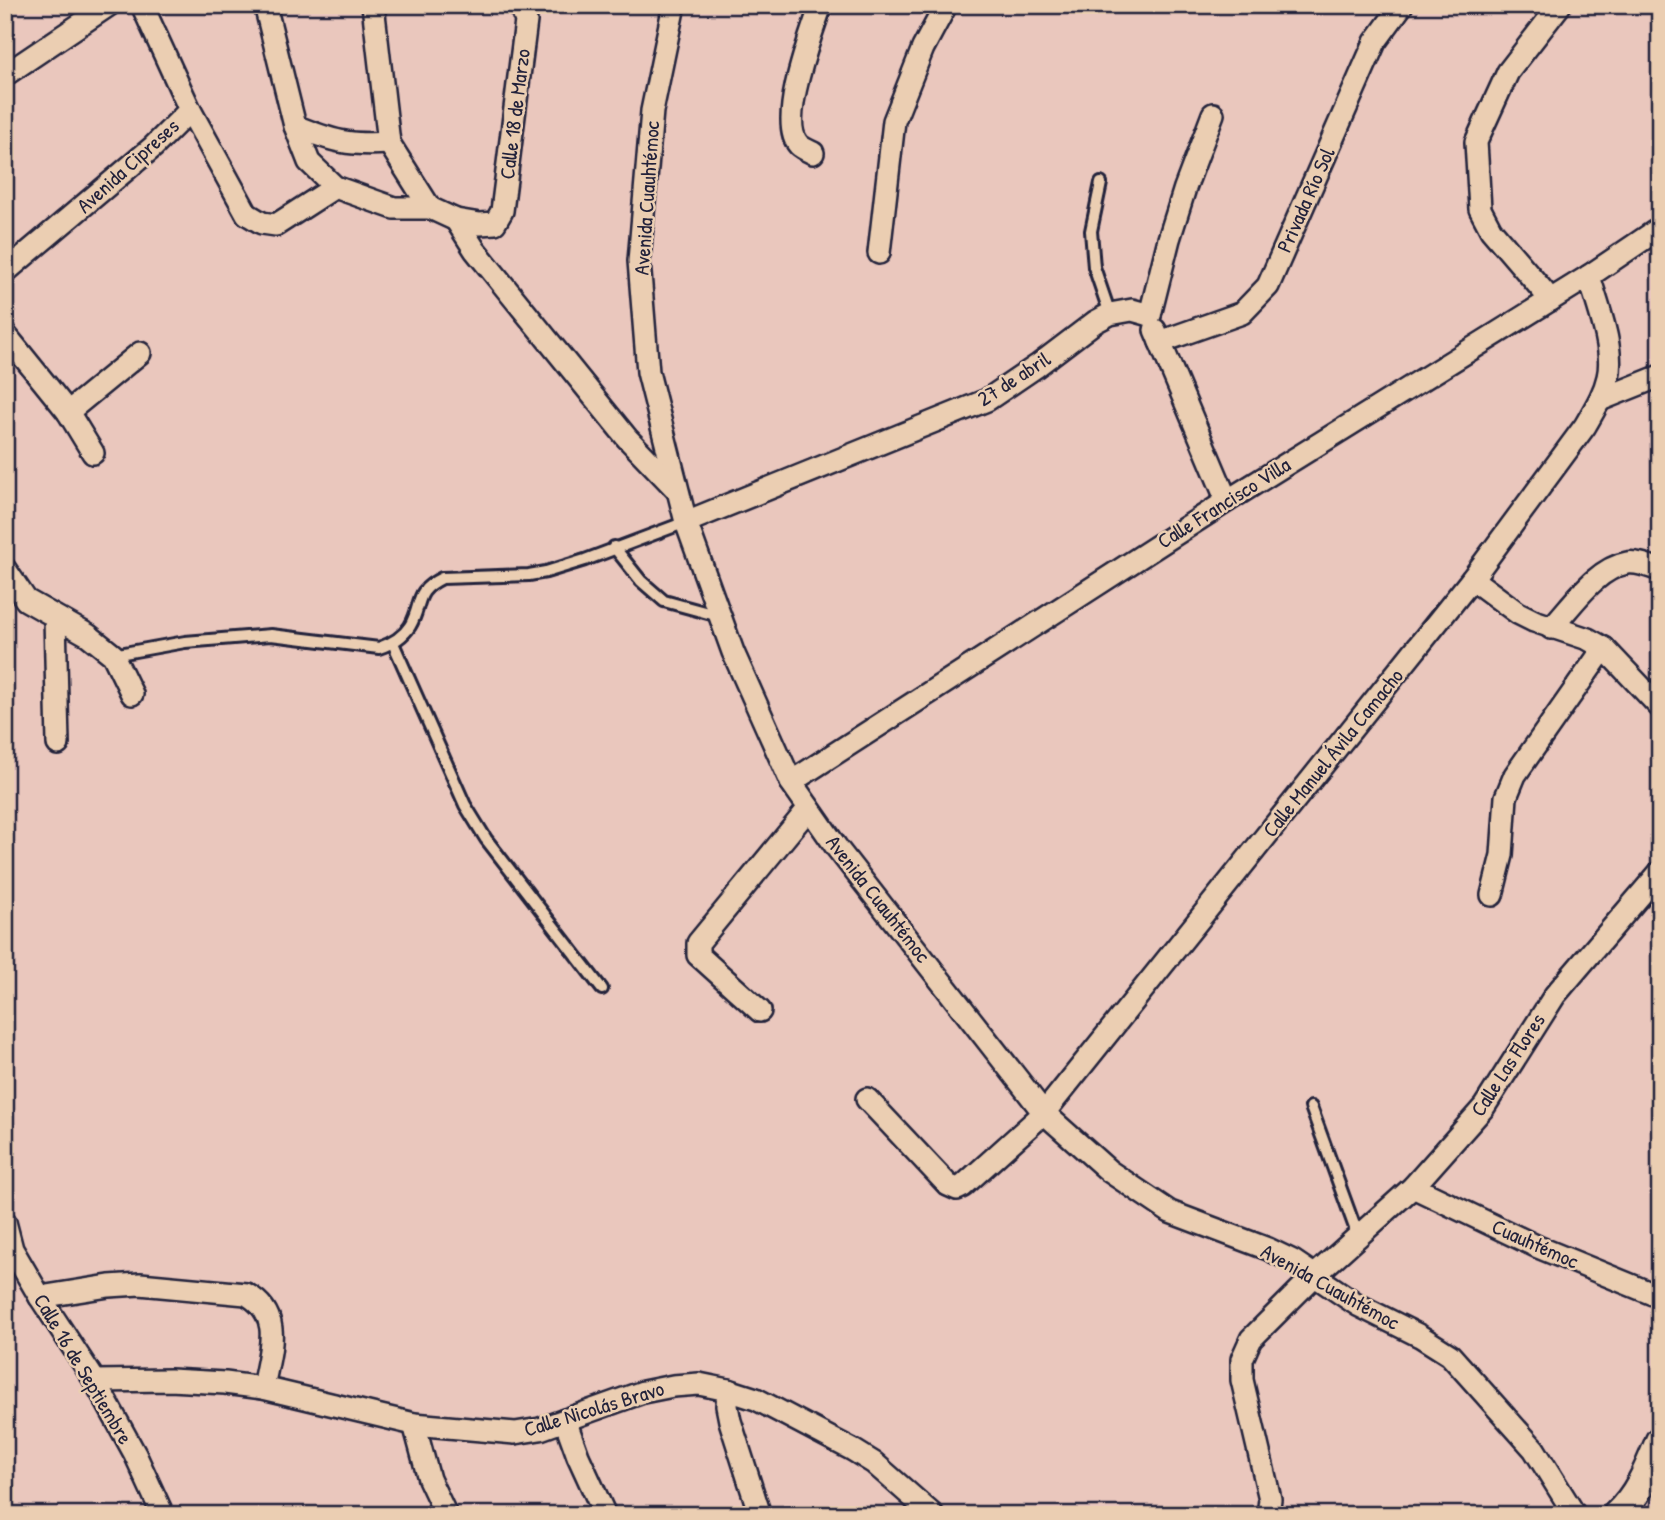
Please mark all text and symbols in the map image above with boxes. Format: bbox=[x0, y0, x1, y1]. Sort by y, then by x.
street label: Calle 18 de Marzo bbox=[492, 47, 537, 181]
street label: Avenida Cipreses bbox=[70, 112, 185, 219]
street label: Avenida Cuauhtémoc bbox=[627, 119, 666, 276]
street label: Privada Río Sol bbox=[1270, 142, 1342, 257]
street label: 27 de abril bbox=[972, 344, 1056, 413]
street label: Calle Francisco Villa bbox=[1152, 450, 1296, 555]
street label: Calle Manuel Ávila Camacho bbox=[1256, 662, 1410, 843]
street label: Avenida Cuauhtémoc bbox=[819, 829, 938, 969]
street label: Calle Las Flores bbox=[1463, 1008, 1552, 1122]
street label: Cuauhtémoc bbox=[1487, 1212, 1584, 1276]
street label: Avenida Cuauhtémoc bbox=[1256, 1236, 1405, 1337]
street label: Calle 16 de Septiembre bbox=[27, 1288, 140, 1449]
street label: Calle Nicolás Bravo bbox=[520, 1373, 667, 1444]

